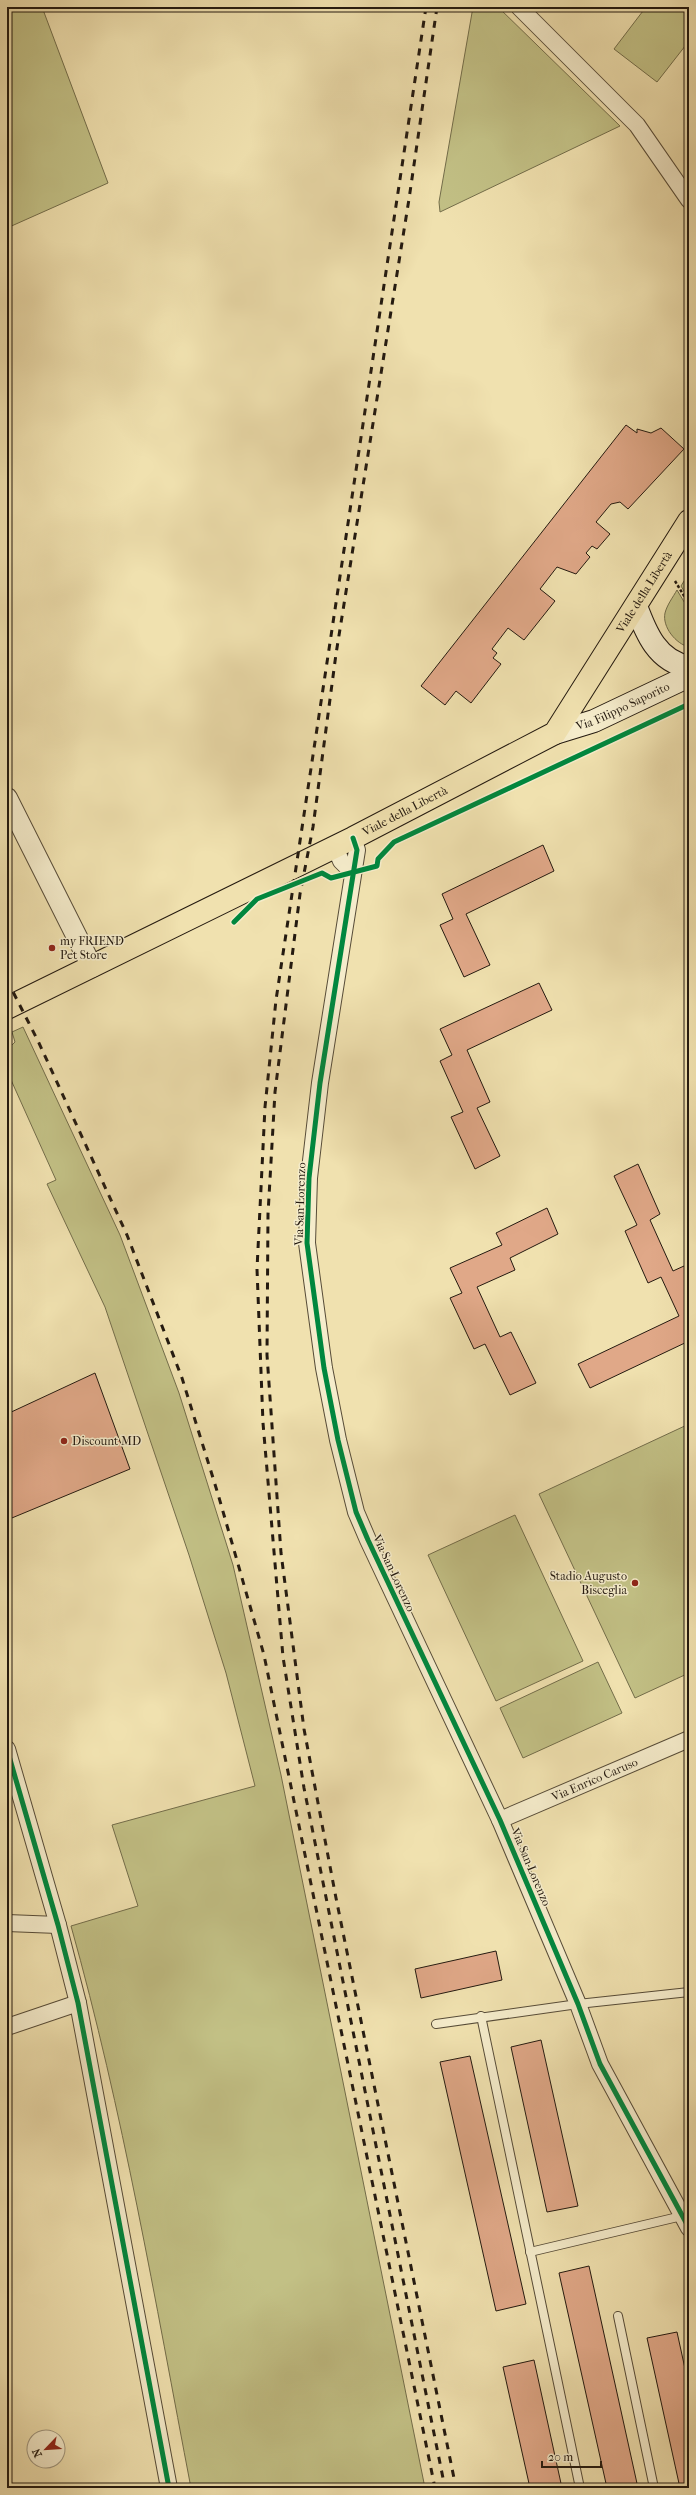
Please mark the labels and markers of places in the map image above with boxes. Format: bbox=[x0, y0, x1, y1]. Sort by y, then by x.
place label: my FRIEND Pet Store bbox=[60, 934, 124, 962]
marker: my FRIEND Pet Store bbox=[47, 943, 57, 953]
place label: Discount MD bbox=[72, 1434, 141, 1448]
marker: Discount MD bbox=[59, 1436, 69, 1446]
place label: Stadio Augusto Bisceglia bbox=[550, 1569, 627, 1597]
marker: Stadio Augusto Bisceglia bbox=[630, 1578, 640, 1588]

